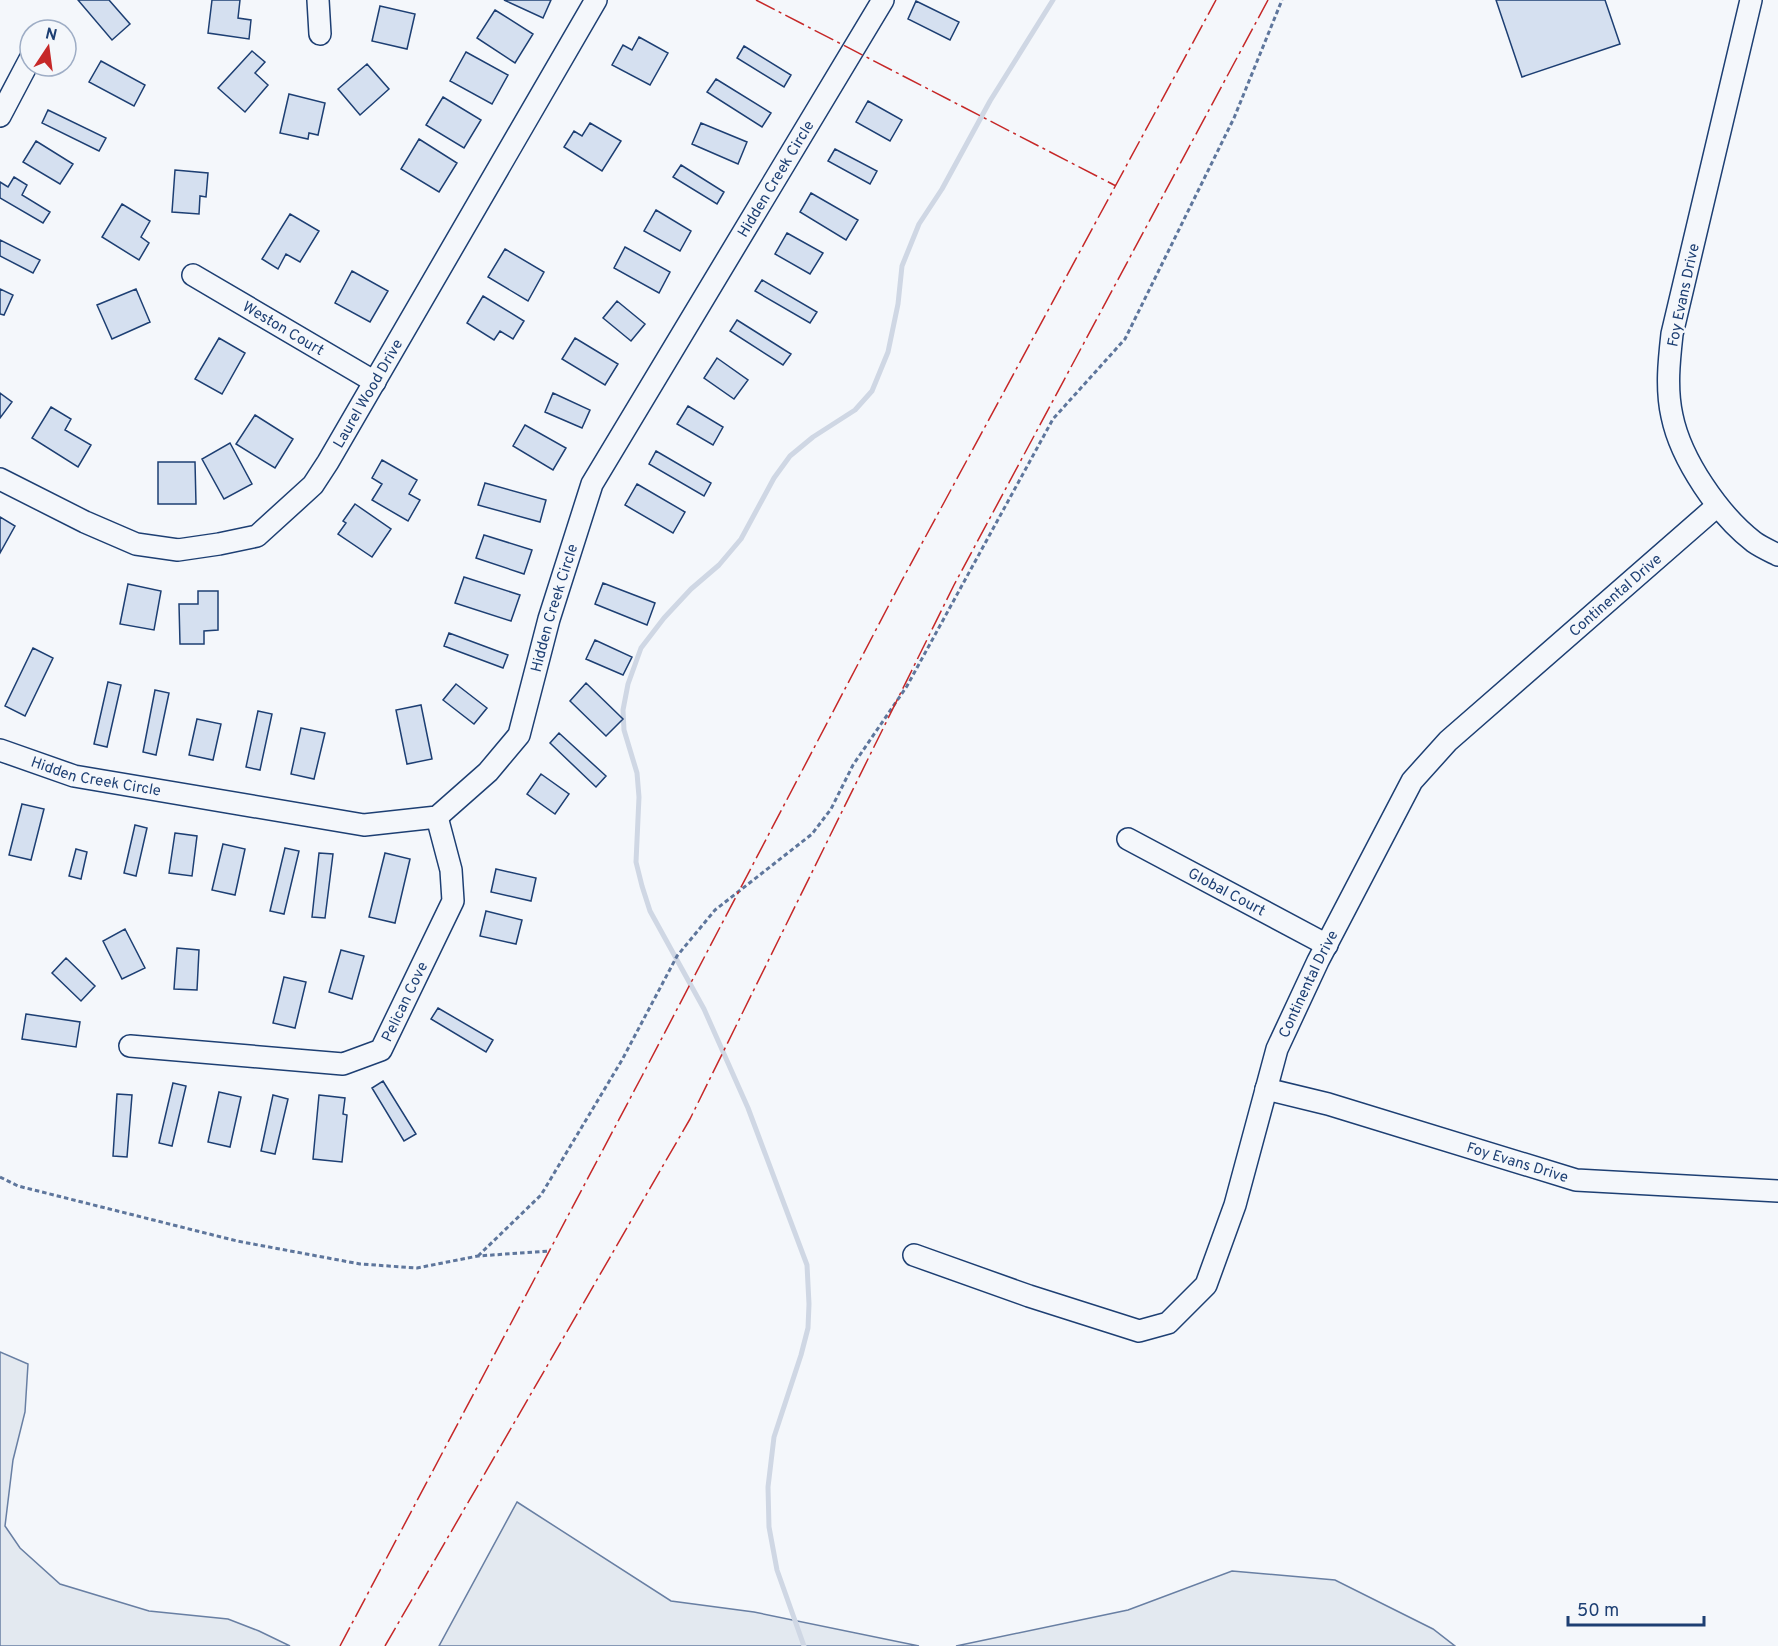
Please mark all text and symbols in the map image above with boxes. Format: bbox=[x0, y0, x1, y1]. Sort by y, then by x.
north arrow bbox=[18, 18, 78, 78]
text: N bbox=[43, 24, 59, 46]
street label: Hidden Creek Circle bbox=[734, 118, 819, 241]
street label: Foy Evans Drive bbox=[1664, 242, 1705, 349]
street label: Weston Court bbox=[239, 298, 327, 361]
street label: Laurel Wood Drive bbox=[330, 336, 408, 452]
street label: Hidden Creek Circle bbox=[528, 542, 583, 675]
street label: Continental Drive bbox=[1566, 550, 1667, 642]
street label: Hidden Creek Circle bbox=[28, 754, 162, 802]
street label: Global Court bbox=[1184, 865, 1268, 921]
street label: Continental Drive bbox=[1275, 928, 1343, 1041]
street label: Pelican Cove bbox=[378, 959, 433, 1045]
street label: Foy Evans Drive bbox=[1464, 1139, 1570, 1188]
scale bar bbox=[1568, 1589, 1704, 1627]
text: 50 m bbox=[1577, 1600, 1619, 1623]

